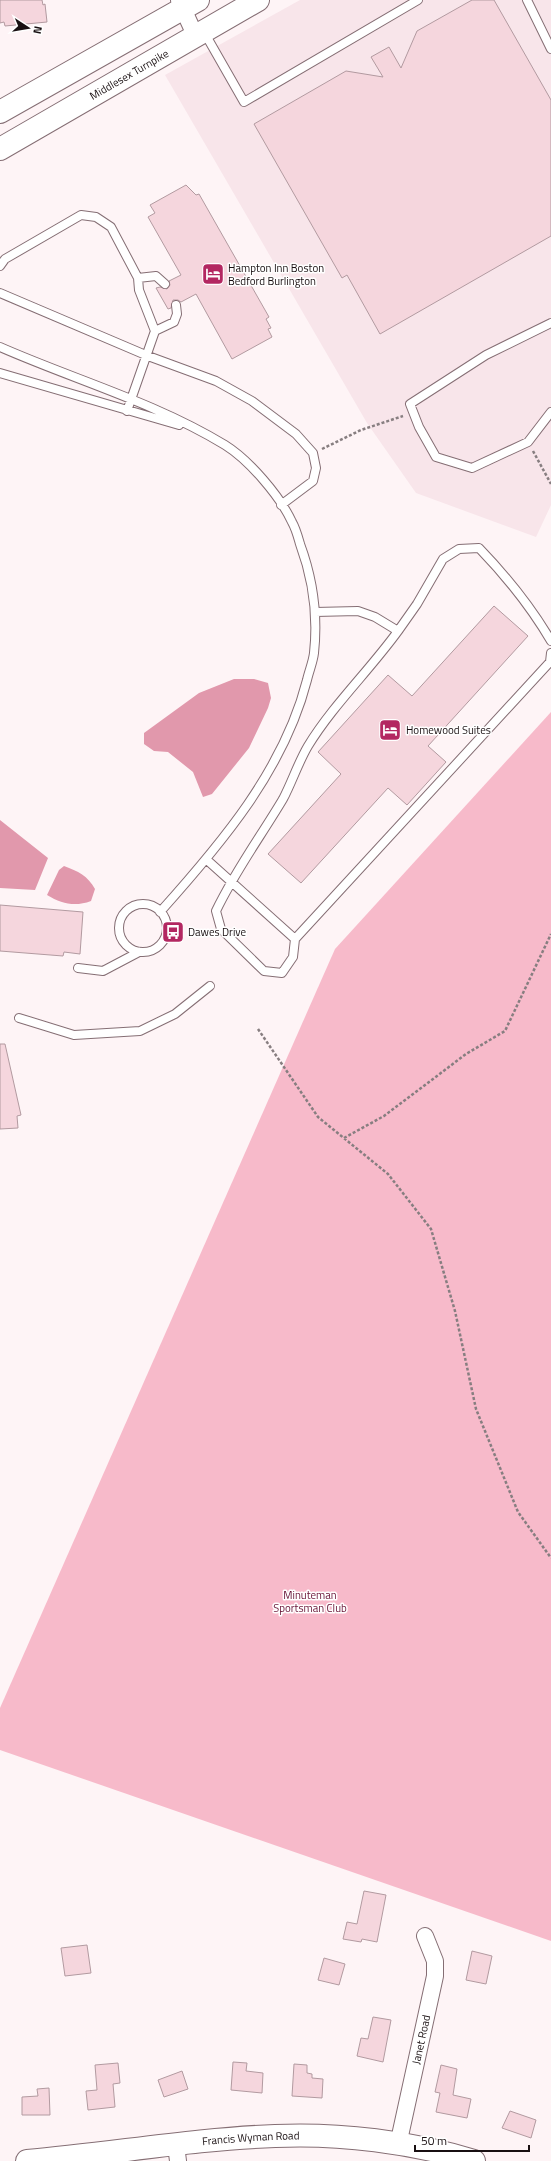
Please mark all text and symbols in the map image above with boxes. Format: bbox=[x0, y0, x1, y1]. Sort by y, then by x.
north arrow bbox=[8, 8, 48, 48]
text: N bbox=[29, 25, 46, 35]
street label: Middlesex Turnpike bbox=[87, 45, 172, 104]
place label: Hampton Inn Boston Bedford Burlington bbox=[228, 260, 324, 289]
hotel icon: Hampton Inn Boston Bedford Burlington bbox=[200, 261, 226, 287]
hotel icon: Homewood Suites bbox=[377, 717, 403, 743]
place label: Homewood Suites bbox=[406, 722, 491, 738]
bus stop icon: Dawes Drive bbox=[160, 919, 186, 945]
place label: Dawes Drive bbox=[188, 924, 247, 940]
park label: Minuteman Sportsman Club bbox=[273, 1587, 347, 1616]
street label: Janet Road bbox=[408, 2013, 434, 2066]
street label: Francis Wyman Road bbox=[201, 2127, 300, 2149]
scale bar bbox=[415, 2127, 529, 2153]
text: 50 m bbox=[421, 2131, 447, 2150]

